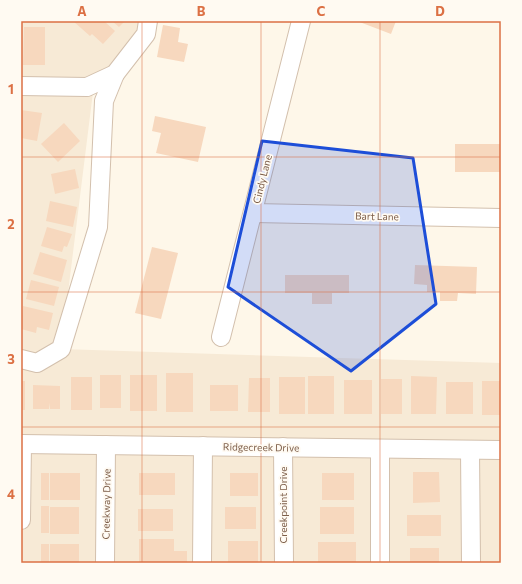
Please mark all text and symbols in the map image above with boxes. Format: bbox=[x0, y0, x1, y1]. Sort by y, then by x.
text: A bbox=[77, 3, 87, 19]
text: B bbox=[197, 3, 206, 19]
text: C bbox=[317, 3, 326, 19]
text: D bbox=[435, 3, 445, 19]
text: 1 bbox=[8, 81, 14, 97]
street label: Cindy Lane bbox=[250, 153, 274, 205]
street label: Bart Lane bbox=[355, 210, 399, 222]
text: 2 bbox=[7, 216, 15, 232]
text: 3 bbox=[7, 351, 15, 367]
street label: Ridgecreek Drive bbox=[223, 440, 299, 454]
street label: Creekpoint Drive bbox=[277, 466, 289, 544]
street label: Creekway Drive bbox=[99, 468, 113, 540]
text: 4 bbox=[7, 486, 15, 502]

